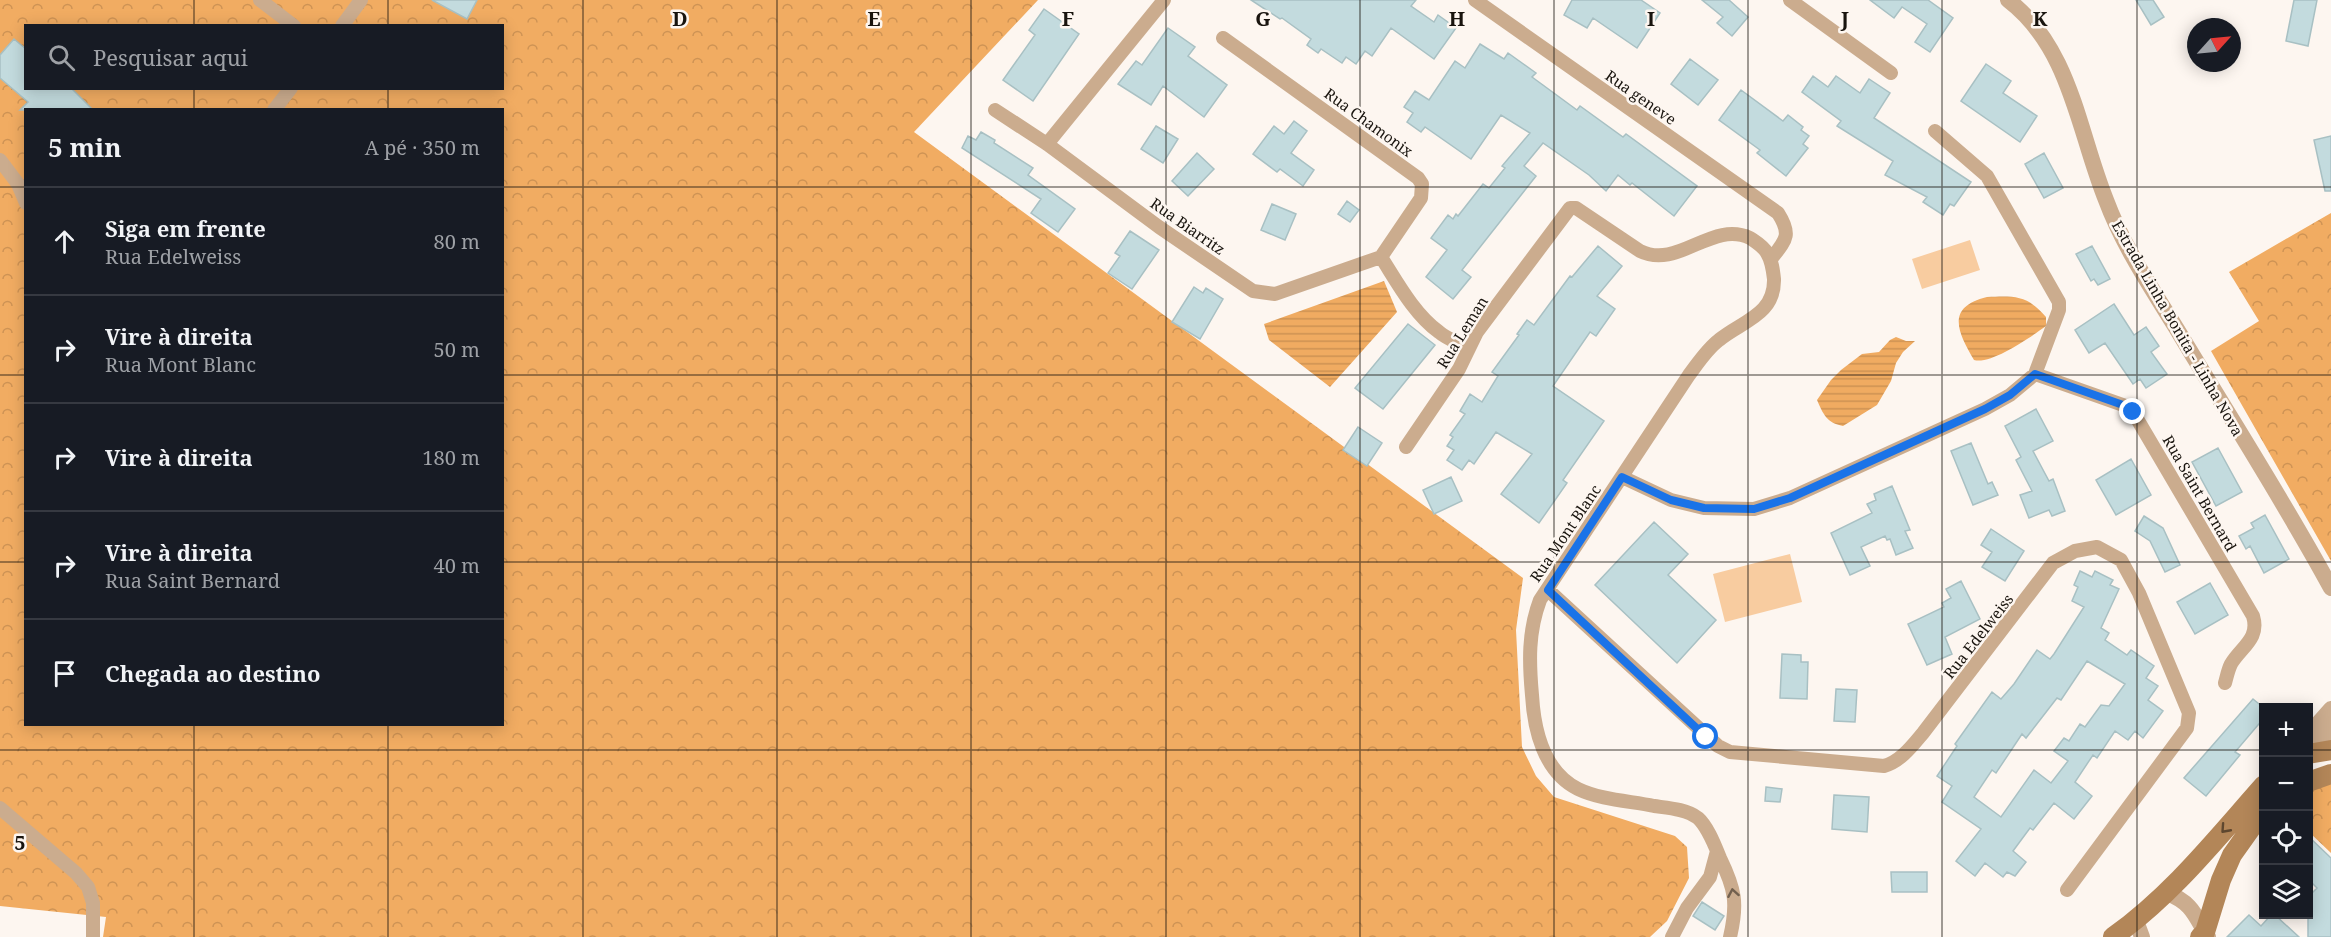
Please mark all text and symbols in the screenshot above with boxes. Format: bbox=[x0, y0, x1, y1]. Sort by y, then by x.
text: D bbox=[672, 5, 688, 32]
text: E bbox=[867, 5, 881, 32]
text: F bbox=[1062, 5, 1074, 32]
text: G bbox=[1255, 5, 1271, 32]
text: H bbox=[1449, 5, 1465, 32]
text: I bbox=[1647, 5, 1655, 32]
text: J bbox=[1840, 5, 1849, 32]
text: K bbox=[2033, 5, 2048, 32]
north arrow bbox=[2187, 18, 2241, 72]
search box bbox=[24, 24, 504, 90]
icon: search bbox=[45, 41, 78, 74]
text: Pesquisar aqui bbox=[93, 42, 248, 72]
street label: Rua geneve bbox=[1602, 65, 1680, 129]
street label: Rua Chamonix bbox=[1321, 83, 1418, 161]
text: 5 min bbox=[48, 129, 122, 165]
text: A pé · 350 m bbox=[365, 134, 480, 161]
street label: Rua Biarritz bbox=[1147, 193, 1229, 259]
text: Siga em frente bbox=[105, 213, 266, 243]
street label: Estrada Linha Bonita - Linha Nova bbox=[2108, 217, 2248, 439]
icon: ahead bbox=[48, 225, 81, 258]
text: 80 m bbox=[434, 228, 480, 255]
text: Rua Edelweiss bbox=[105, 243, 241, 270]
street label: Rua Leman bbox=[1432, 292, 1492, 372]
text: Vire à direita bbox=[105, 321, 253, 351]
icon: right bbox=[48, 333, 81, 366]
text: 50 m bbox=[434, 336, 480, 363]
text: Rua Mont Blanc bbox=[105, 351, 256, 378]
route end bbox=[2119, 398, 2145, 424]
street label: Rua Saint Bernard bbox=[2159, 431, 2241, 555]
icon: right bbox=[48, 441, 81, 474]
text: Vire à direita bbox=[105, 442, 253, 472]
text: 180 m bbox=[422, 444, 480, 471]
street label: Rua Mont Blanc bbox=[1525, 480, 1605, 586]
text: Vire à direita bbox=[105, 537, 253, 567]
icon: right bbox=[48, 549, 81, 582]
text: 40 m bbox=[434, 552, 480, 579]
text: Rua Saint Bernard bbox=[105, 567, 280, 594]
street label: Rua Edelweiss bbox=[1939, 589, 2017, 682]
icon: arrive bbox=[48, 657, 81, 690]
text: Chegada ao destino bbox=[105, 658, 320, 688]
map controls bbox=[2259, 703, 2313, 919]
button: + bbox=[2259, 703, 2313, 757]
route start bbox=[1692, 723, 1718, 749]
button: − bbox=[2259, 757, 2313, 811]
button: locate bbox=[2259, 811, 2313, 865]
one-way arrow bbox=[2221, 822, 2232, 833]
text: 5 bbox=[14, 829, 26, 856]
button: layers bbox=[2259, 865, 2313, 919]
one-way arrow bbox=[1727, 888, 1739, 897]

